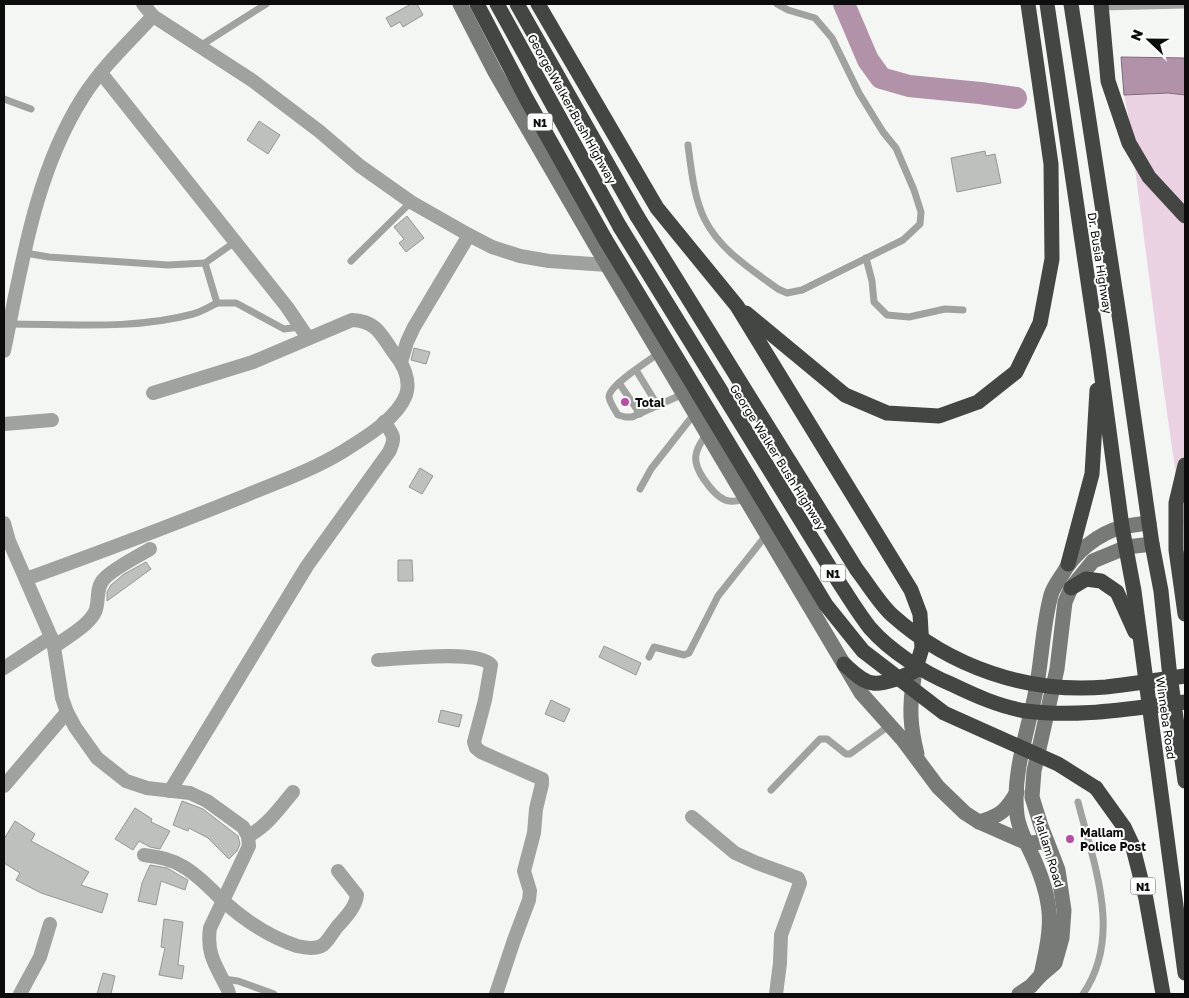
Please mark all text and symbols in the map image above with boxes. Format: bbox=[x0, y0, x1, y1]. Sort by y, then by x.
north arrow bbox=[1124, 15, 1174, 65]
text: N bbox=[1127, 27, 1146, 43]
street label: George Walker Bush Highway bbox=[524, 31, 620, 187]
road number: N1 bbox=[528, 114, 552, 130]
street label: Dr. Busia Highway bbox=[1085, 211, 1115, 315]
street label: George Walker Bush Highway bbox=[727, 381, 829, 533]
place label: Total bbox=[635, 395, 665, 410]
marker: Total bbox=[619, 396, 631, 408]
road number: N1 bbox=[820, 564, 846, 582]
street label: Winneba Road bbox=[1153, 676, 1179, 760]
street label: Mallam Road bbox=[1031, 813, 1067, 889]
place label: Mallam Police Post bbox=[1080, 825, 1146, 854]
marker: Mallam Police Post bbox=[1064, 833, 1076, 845]
road number: N1 bbox=[1130, 878, 1156, 894]

